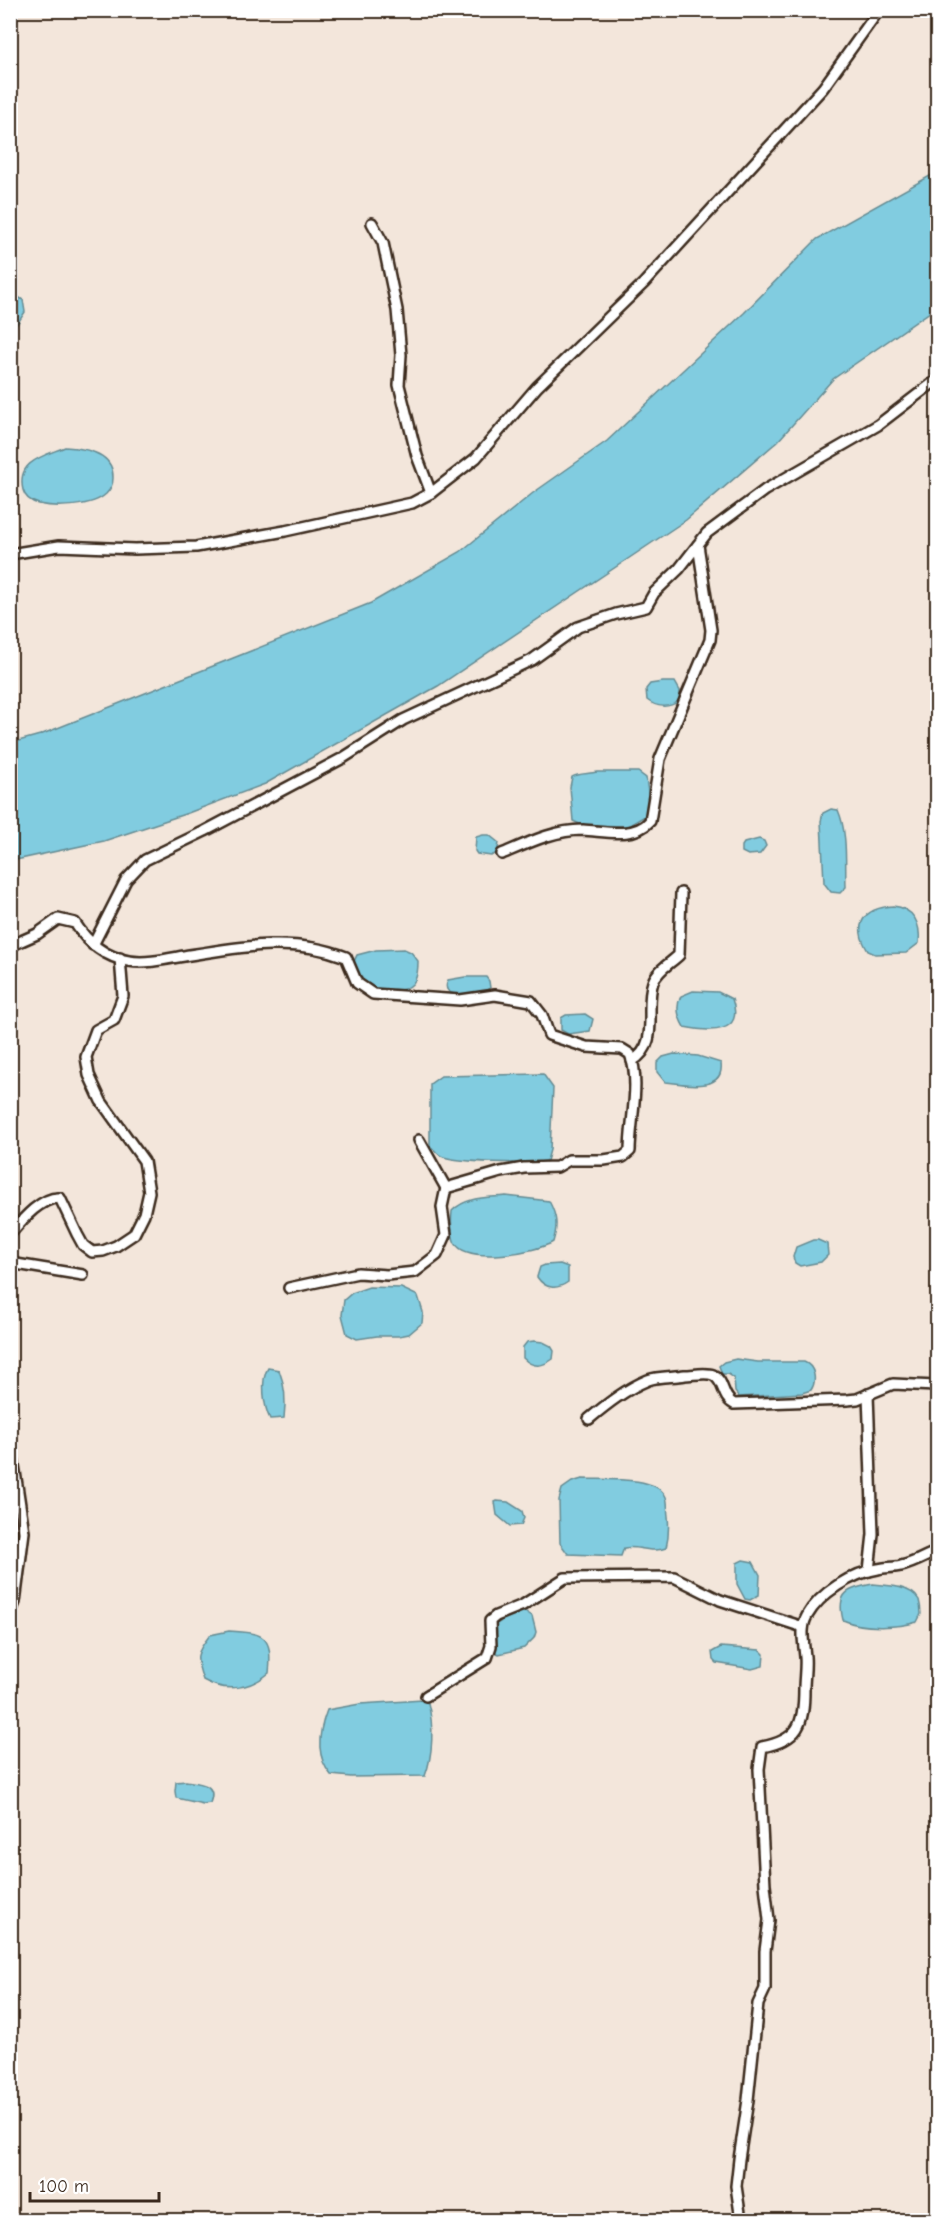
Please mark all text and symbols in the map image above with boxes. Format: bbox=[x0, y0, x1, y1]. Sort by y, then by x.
scale bar bbox=[30, 2165, 159, 2203]
text: 100 m bbox=[39, 2176, 89, 2197]

